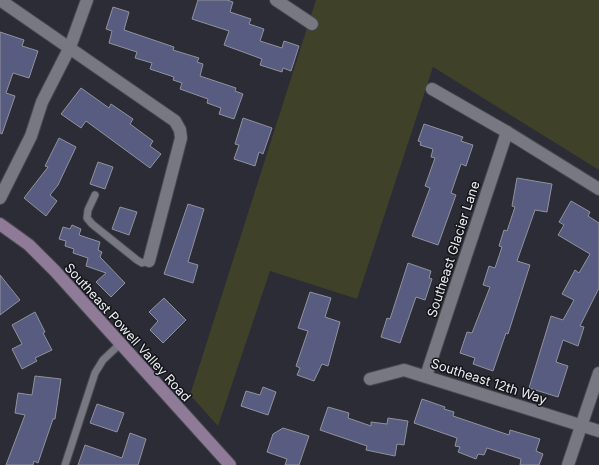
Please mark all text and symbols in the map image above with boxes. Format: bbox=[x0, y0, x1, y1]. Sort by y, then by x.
street label: Southeast Glacier Lane bbox=[423, 179, 483, 319]
street label: Southeast Powell Valley Road bbox=[62, 259, 194, 405]
street label: Southeast 12th Way bbox=[429, 355, 549, 407]

